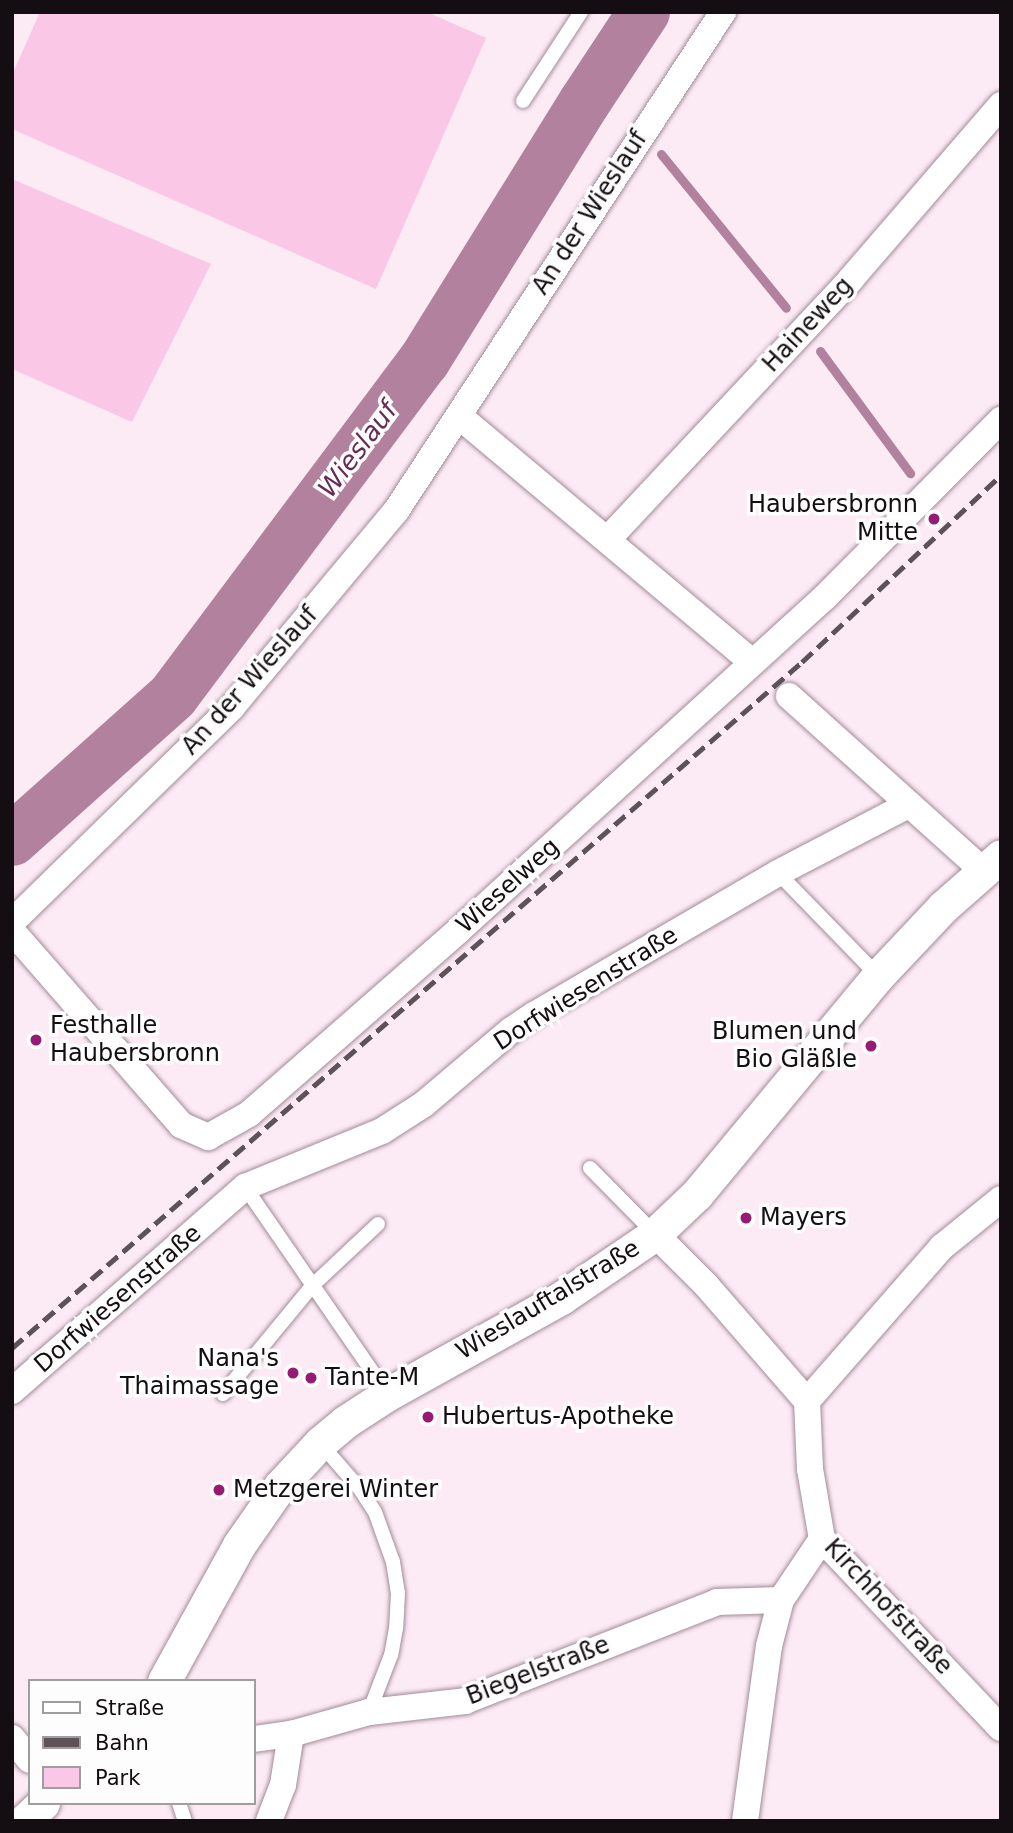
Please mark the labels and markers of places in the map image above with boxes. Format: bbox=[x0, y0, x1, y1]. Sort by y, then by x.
place label: Haubersbronn Mitte bbox=[748, 491, 918, 547]
marker: Haubersbronn Mitte bbox=[924, 509, 944, 529]
place label: Festhalle Haubersbronn bbox=[50, 1012, 220, 1068]
place label: Blumen und Bio Gläßle bbox=[712, 1018, 857, 1074]
marker: Festhalle Haubersbronn bbox=[28, 1032, 44, 1048]
marker: Blumen und Bio Gläßle bbox=[863, 1038, 879, 1054]
place label: Mayers bbox=[760, 1204, 847, 1232]
marker: Mayers bbox=[738, 1210, 754, 1226]
place label: Nana's Thaimassage bbox=[120, 1345, 279, 1401]
place label: Tante-M bbox=[325, 1364, 419, 1392]
marker: Nana's Thaimassage bbox=[285, 1365, 301, 1381]
marker: Tante-M bbox=[303, 1370, 319, 1386]
place label: Hubertus-Apotheke bbox=[442, 1403, 674, 1431]
marker: Hubertus-Apotheke bbox=[420, 1409, 436, 1425]
place label: Metzgerei Winter bbox=[233, 1476, 438, 1504]
marker: Metzgerei Winter bbox=[211, 1482, 227, 1498]

